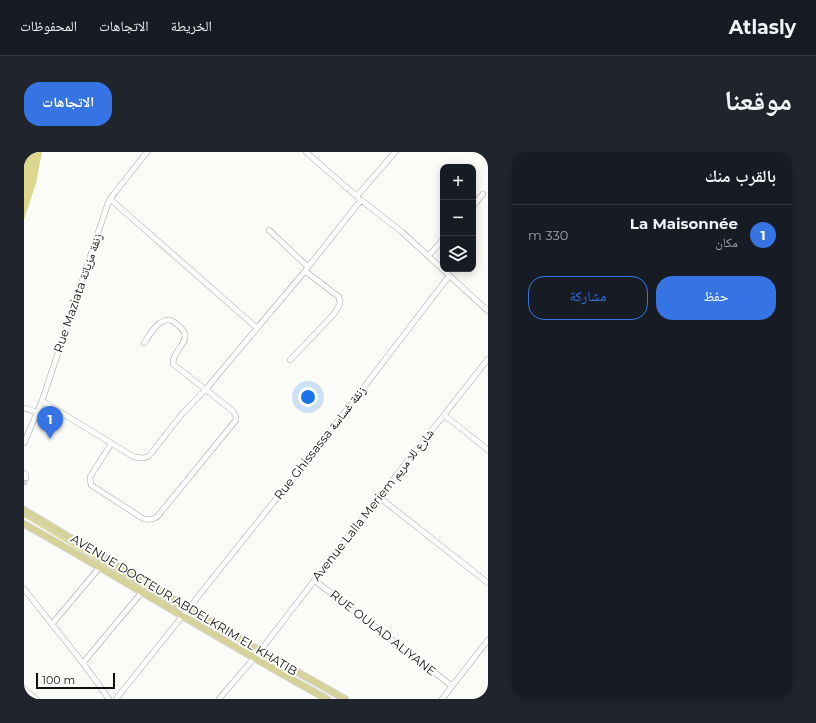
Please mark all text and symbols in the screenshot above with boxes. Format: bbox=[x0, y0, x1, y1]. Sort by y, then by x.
text: Atlasly bbox=[729, 16, 796, 39]
text: المحفوظات bbox=[20, 17, 77, 35]
text: الاتجاهات bbox=[99, 17, 149, 35]
text: الخريطة bbox=[171, 17, 212, 35]
button: الاتجاهات bbox=[24, 82, 112, 126]
text: موقعنا bbox=[724, 83, 792, 117]
map controls bbox=[440, 164, 476, 272]
button: + bbox=[440, 164, 476, 200]
text: بالقرب منك bbox=[705, 166, 776, 186]
button: − bbox=[440, 200, 476, 236]
text: La Maisonnée bbox=[630, 214, 738, 233]
text: 330 m bbox=[528, 227, 568, 243]
text: 1 bbox=[760, 227, 766, 243]
street label: Rue Maziata زنقة مزياتة bbox=[50, 231, 105, 355]
text: مكان bbox=[715, 234, 738, 250]
button: layers bbox=[440, 236, 476, 272]
button: مشاركة bbox=[528, 276, 648, 320]
button: حفظ bbox=[656, 276, 776, 320]
street label: Rue Ghissassa زنقة غساسة bbox=[271, 383, 369, 502]
your location bbox=[298, 387, 318, 407]
pin: 1 bbox=[37, 406, 63, 439]
street label: Avenue Lalla Meriem شارع للا مريم bbox=[309, 426, 437, 584]
street label: AVENUE DOCTEUR ABDELKRIM EL KHATIB bbox=[68, 531, 300, 678]
street label: RUE OULAD ALIYANE bbox=[327, 587, 439, 679]
scale bar bbox=[36, 671, 115, 690]
text: 100 m bbox=[42, 673, 75, 687]

